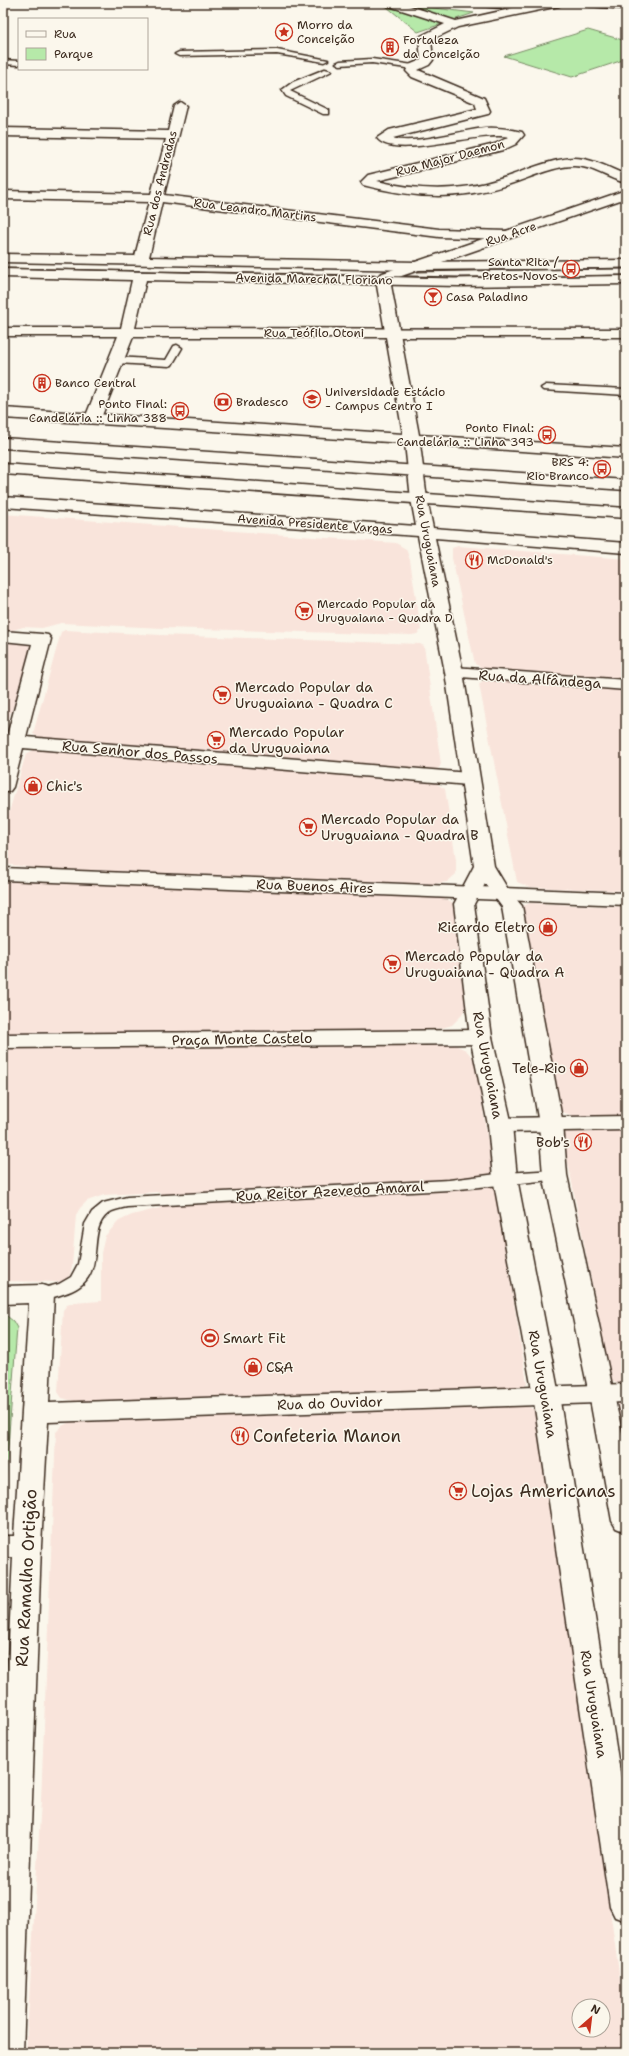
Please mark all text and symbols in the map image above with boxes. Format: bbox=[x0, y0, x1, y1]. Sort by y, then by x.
place label: Morro da Conceição bbox=[297, 17, 355, 47]
legend bbox=[18, 18, 148, 70]
place icon: Morro da Conceição bbox=[274, 22, 294, 42]
text: Rua bbox=[54, 26, 77, 42]
place label: Fortaleza da Conceição bbox=[403, 32, 480, 62]
building icon: Fortaleza da Conceição bbox=[380, 37, 400, 57]
text: Parque bbox=[54, 46, 93, 62]
street label: Rua dos Andradas bbox=[139, 129, 181, 237]
street label: Rua Major Daemon bbox=[394, 136, 506, 180]
street label: Rua Leandro Martins bbox=[193, 195, 317, 225]
street label: Rua Acre bbox=[483, 218, 539, 250]
place label: Santa Rita / Pretos Novos bbox=[482, 254, 560, 284]
bus stop icon: Santa Rita / Pretos Novos bbox=[561, 259, 581, 279]
street label: Avenida Marechal Floriano bbox=[235, 270, 393, 288]
bar icon: Casa Paladino bbox=[423, 287, 443, 307]
place label: Casa Paladino bbox=[446, 289, 528, 305]
street label: Rua Teófilo Otoni bbox=[264, 325, 364, 341]
building icon: Banco Central bbox=[32, 373, 52, 393]
place label: Banco Central bbox=[55, 375, 136, 391]
place label: Universidade Estácio - Campus Centro I bbox=[325, 384, 445, 414]
school or university icon: Universidade Estácio - Campus Centro I bbox=[302, 389, 322, 409]
bank icon: Bradesco bbox=[213, 392, 233, 412]
place label: Bradesco bbox=[236, 394, 288, 410]
place label: Ponto Final: Candelária :: Linha 388 bbox=[29, 396, 167, 426]
bus stop icon: Ponto Final: Candelária :: Linha 388 bbox=[170, 401, 190, 421]
place label: Ponto Final: Candelária :: Linha 393 bbox=[396, 420, 534, 450]
bus stop icon: Ponto Final: Candelária :: Linha 393 bbox=[537, 425, 557, 445]
place label: BRS 4: Rio Branco bbox=[527, 454, 589, 484]
bus stop icon: BRS 4: Rio Branco bbox=[592, 459, 612, 479]
street label: Rua Uruguaiana bbox=[411, 494, 445, 589]
street label: Avenida Presidente Vargas bbox=[237, 511, 393, 537]
restaurant icon: McDonald's bbox=[464, 550, 484, 570]
place label: McDonald's bbox=[487, 552, 553, 568]
place label: Mercado Popular da Uruguaiana - Quadra D bbox=[317, 596, 453, 626]
supermarket icon: Mercado Popular da Uruguaiana - Quadra D bbox=[294, 601, 314, 621]
street label: Rua da Alfândega bbox=[478, 666, 602, 692]
place label: Mercado Popular da Uruguaiana - Quadra C bbox=[235, 678, 393, 712]
supermarket icon: Mercado Popular da Uruguaiana - Quadra C bbox=[212, 685, 232, 705]
place label: Mercado Popular da Uruguaiana bbox=[229, 723, 345, 757]
supermarket icon: Mercado Popular da Uruguaiana bbox=[206, 730, 226, 750]
street label: Rua Senhor dos Passos bbox=[61, 736, 219, 768]
shop icon: Chic's bbox=[23, 776, 43, 796]
place label: Chic's bbox=[46, 777, 83, 795]
place label: Mercado Popular da Uruguaiana - Quadra B bbox=[321, 810, 478, 844]
supermarket icon: Mercado Popular da Uruguaiana - Quadra B bbox=[298, 817, 318, 837]
street label: Rua Buenos Aires bbox=[256, 875, 374, 897]
shop icon: Ricardo Eletro bbox=[538, 917, 558, 937]
place label: Ricardo Eletro bbox=[438, 918, 535, 936]
place label: Mercado Popular da Uruguaiana - Quadra A bbox=[405, 947, 564, 981]
supermarket icon: Mercado Popular da Uruguaiana - Quadra A bbox=[382, 954, 402, 974]
street label: Rua Uruguaiana bbox=[469, 1010, 507, 1121]
street label: Praça Monte Castelo bbox=[171, 1029, 313, 1049]
shop icon: Tele-Rio bbox=[569, 1058, 589, 1078]
place label: Tele-Rio bbox=[512, 1059, 566, 1077]
restaurant icon: Bob's bbox=[573, 1132, 593, 1152]
place label: Bob's bbox=[536, 1133, 570, 1151]
street label: Rua Reitor Azevedo Amaral bbox=[235, 1177, 425, 1205]
sports icon: Smart Fit bbox=[200, 1328, 220, 1348]
place label: Smart Fit bbox=[223, 1329, 286, 1347]
street label: Rua Uruguaiana bbox=[525, 1329, 561, 1440]
shop icon: C&A bbox=[243, 1357, 263, 1377]
place label: C&A bbox=[266, 1358, 293, 1376]
street label: Rua do Ouvidor bbox=[277, 1392, 384, 1414]
place label: Confeteria Manon bbox=[253, 1425, 401, 1447]
restaurant icon: Confeteria Manon bbox=[230, 1426, 250, 1446]
place label: Lojas Americanas bbox=[471, 1480, 616, 1502]
supermarket icon: Lojas Americanas bbox=[448, 1481, 468, 1501]
street label: Rua Ramalho Ortigão bbox=[10, 1488, 42, 1668]
street label: Rua Uruguaiana bbox=[577, 1649, 611, 1760]
north arrow bbox=[571, 1998, 611, 2038]
text: N bbox=[588, 2001, 603, 2018]

